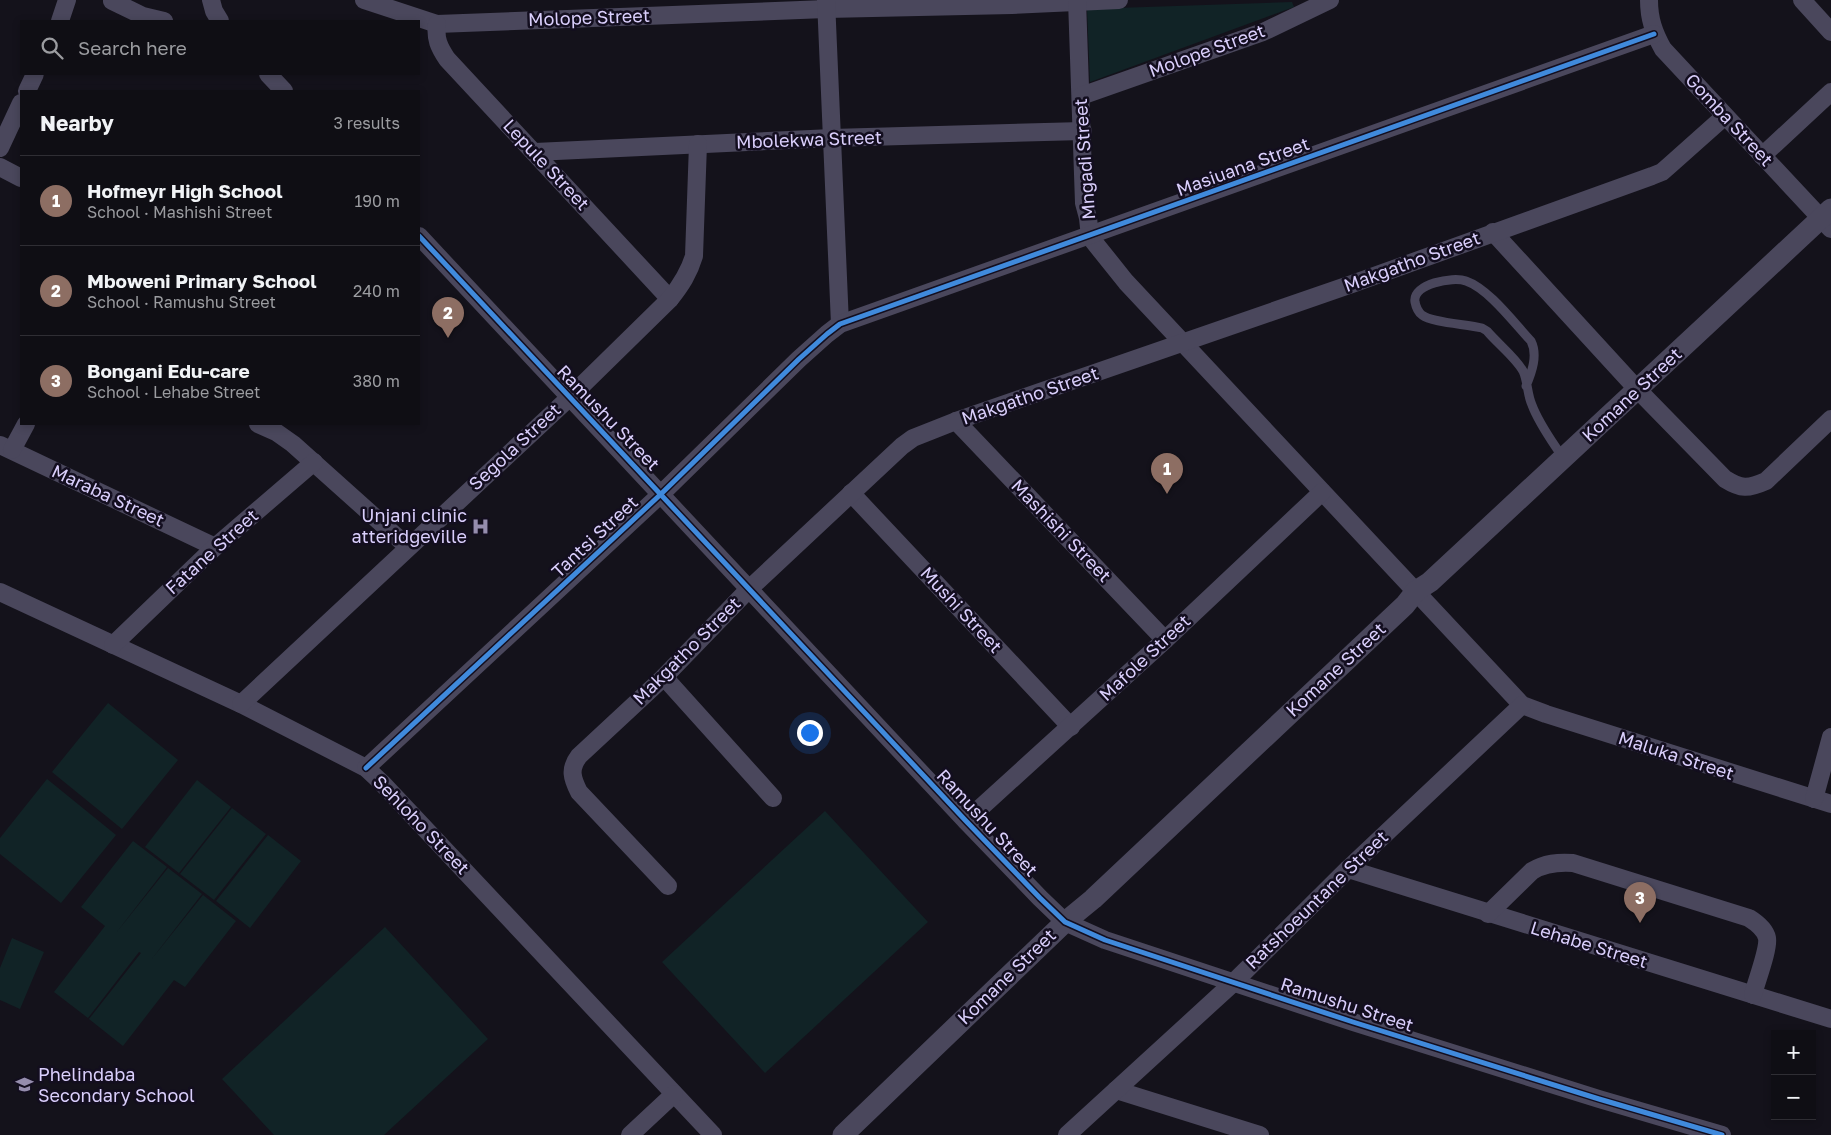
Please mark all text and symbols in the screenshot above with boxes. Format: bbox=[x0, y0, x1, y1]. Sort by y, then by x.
street label: Molope Street bbox=[528, 4, 650, 30]
street label: Molope Street bbox=[1146, 19, 1268, 81]
search box bbox=[20, 20, 420, 75]
icon: search bbox=[38, 34, 66, 62]
text: Search here bbox=[78, 36, 187, 59]
street label: Gomba Street bbox=[1681, 69, 1778, 170]
street label: Mngadi Street bbox=[1069, 98, 1099, 220]
text: Nearby bbox=[40, 110, 114, 136]
text: 3 results bbox=[333, 113, 400, 133]
street label: Lepule Street bbox=[499, 114, 594, 214]
street label: Mbolekwa Street bbox=[736, 125, 882, 153]
street label: Masiuana Street bbox=[1173, 132, 1312, 200]
text: Hofmeyr High School bbox=[87, 179, 283, 202]
text: 1 bbox=[52, 191, 60, 211]
text: 190 m bbox=[354, 191, 400, 211]
text: School · Mashishi Street bbox=[87, 202, 272, 222]
street label: Makgatho Street bbox=[1341, 226, 1483, 296]
text: Mboweni Primary School bbox=[87, 269, 317, 292]
text: 2 bbox=[51, 281, 61, 301]
text: 240 m bbox=[353, 281, 400, 301]
text: School · Ramushu Street bbox=[87, 292, 276, 312]
pin: 2 bbox=[432, 297, 464, 338]
street label: Komane Street bbox=[1577, 342, 1686, 446]
text: Bongani Edu-care bbox=[87, 359, 250, 382]
street label: Ramushu Street bbox=[553, 360, 665, 475]
street label: Makgatho Street bbox=[958, 361, 1101, 429]
text: 3 bbox=[51, 371, 61, 391]
text: 380 m bbox=[353, 371, 400, 391]
text: School · Lehabe Street bbox=[87, 382, 261, 402]
street label: Segola Street bbox=[464, 398, 565, 494]
pin: 1 bbox=[1151, 453, 1183, 494]
street label: Maraba Street bbox=[49, 459, 168, 531]
street label: Mashishi Street bbox=[1007, 474, 1116, 586]
street label: Tantsi Street bbox=[547, 491, 642, 582]
street label: Fatane Street bbox=[160, 504, 262, 599]
place label: Unjani clinic atteridgeville bbox=[352, 504, 467, 547]
hospital icon: Unjani clinic atteridgeville bbox=[471, 516, 491, 536]
street label: Mushi Street bbox=[916, 562, 1007, 657]
street label: Makgatho Street bbox=[628, 592, 745, 709]
street label: Mafole Street bbox=[1094, 609, 1194, 705]
street label: Komane Street bbox=[1281, 617, 1390, 721]
your location bbox=[797, 720, 823, 746]
street label: Maluka Street bbox=[1616, 726, 1737, 784]
street label: Ramushu Street bbox=[933, 764, 1043, 880]
street label: Sehloho Street bbox=[369, 770, 474, 878]
street label: Ratshoeuntane Street bbox=[1240, 826, 1392, 973]
pin: 3 bbox=[1624, 882, 1656, 923]
street label: Lehabe Street bbox=[1528, 916, 1650, 972]
street label: Komane Street bbox=[953, 924, 1060, 1029]
street label: Ramushu Street bbox=[1278, 972, 1416, 1036]
map controls bbox=[1771, 1030, 1816, 1120]
button: + bbox=[1771, 1030, 1816, 1075]
place label: Phelindaba Secondary School bbox=[38, 1063, 195, 1106]
school or university icon: Phelindaba Secondary School bbox=[14, 1075, 34, 1095]
button: − bbox=[1771, 1075, 1816, 1120]

